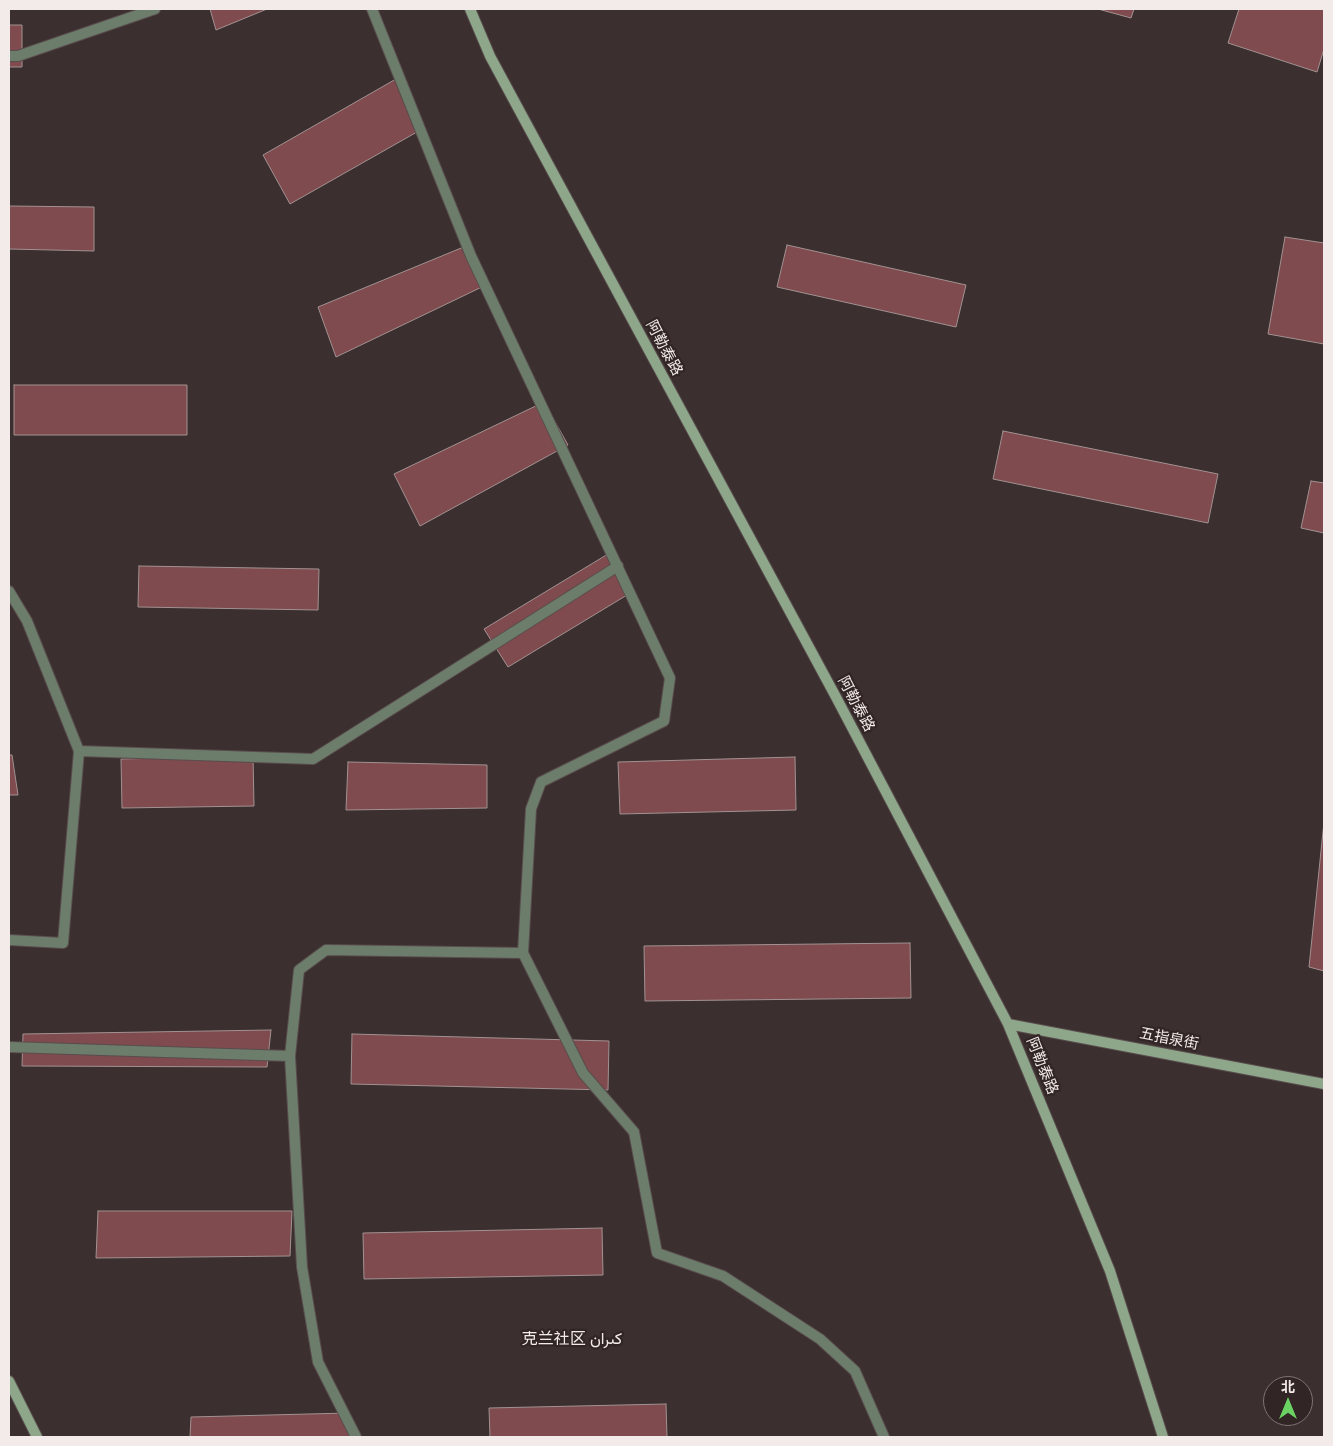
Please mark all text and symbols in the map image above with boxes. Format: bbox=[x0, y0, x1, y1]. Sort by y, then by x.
street label: 阿勒泰路 bbox=[642, 317, 686, 379]
street label: 阿勒泰路 bbox=[834, 673, 878, 735]
street label: 五指泉街 bbox=[1138, 1024, 1200, 1054]
street label: 阿勒泰路 bbox=[1022, 1035, 1062, 1097]
district label: 克兰社区 كىران bbox=[522, 1329, 622, 1349]
north arrow bbox=[1263, 1376, 1313, 1426]
text: 北 bbox=[1281, 1378, 1295, 1396]

